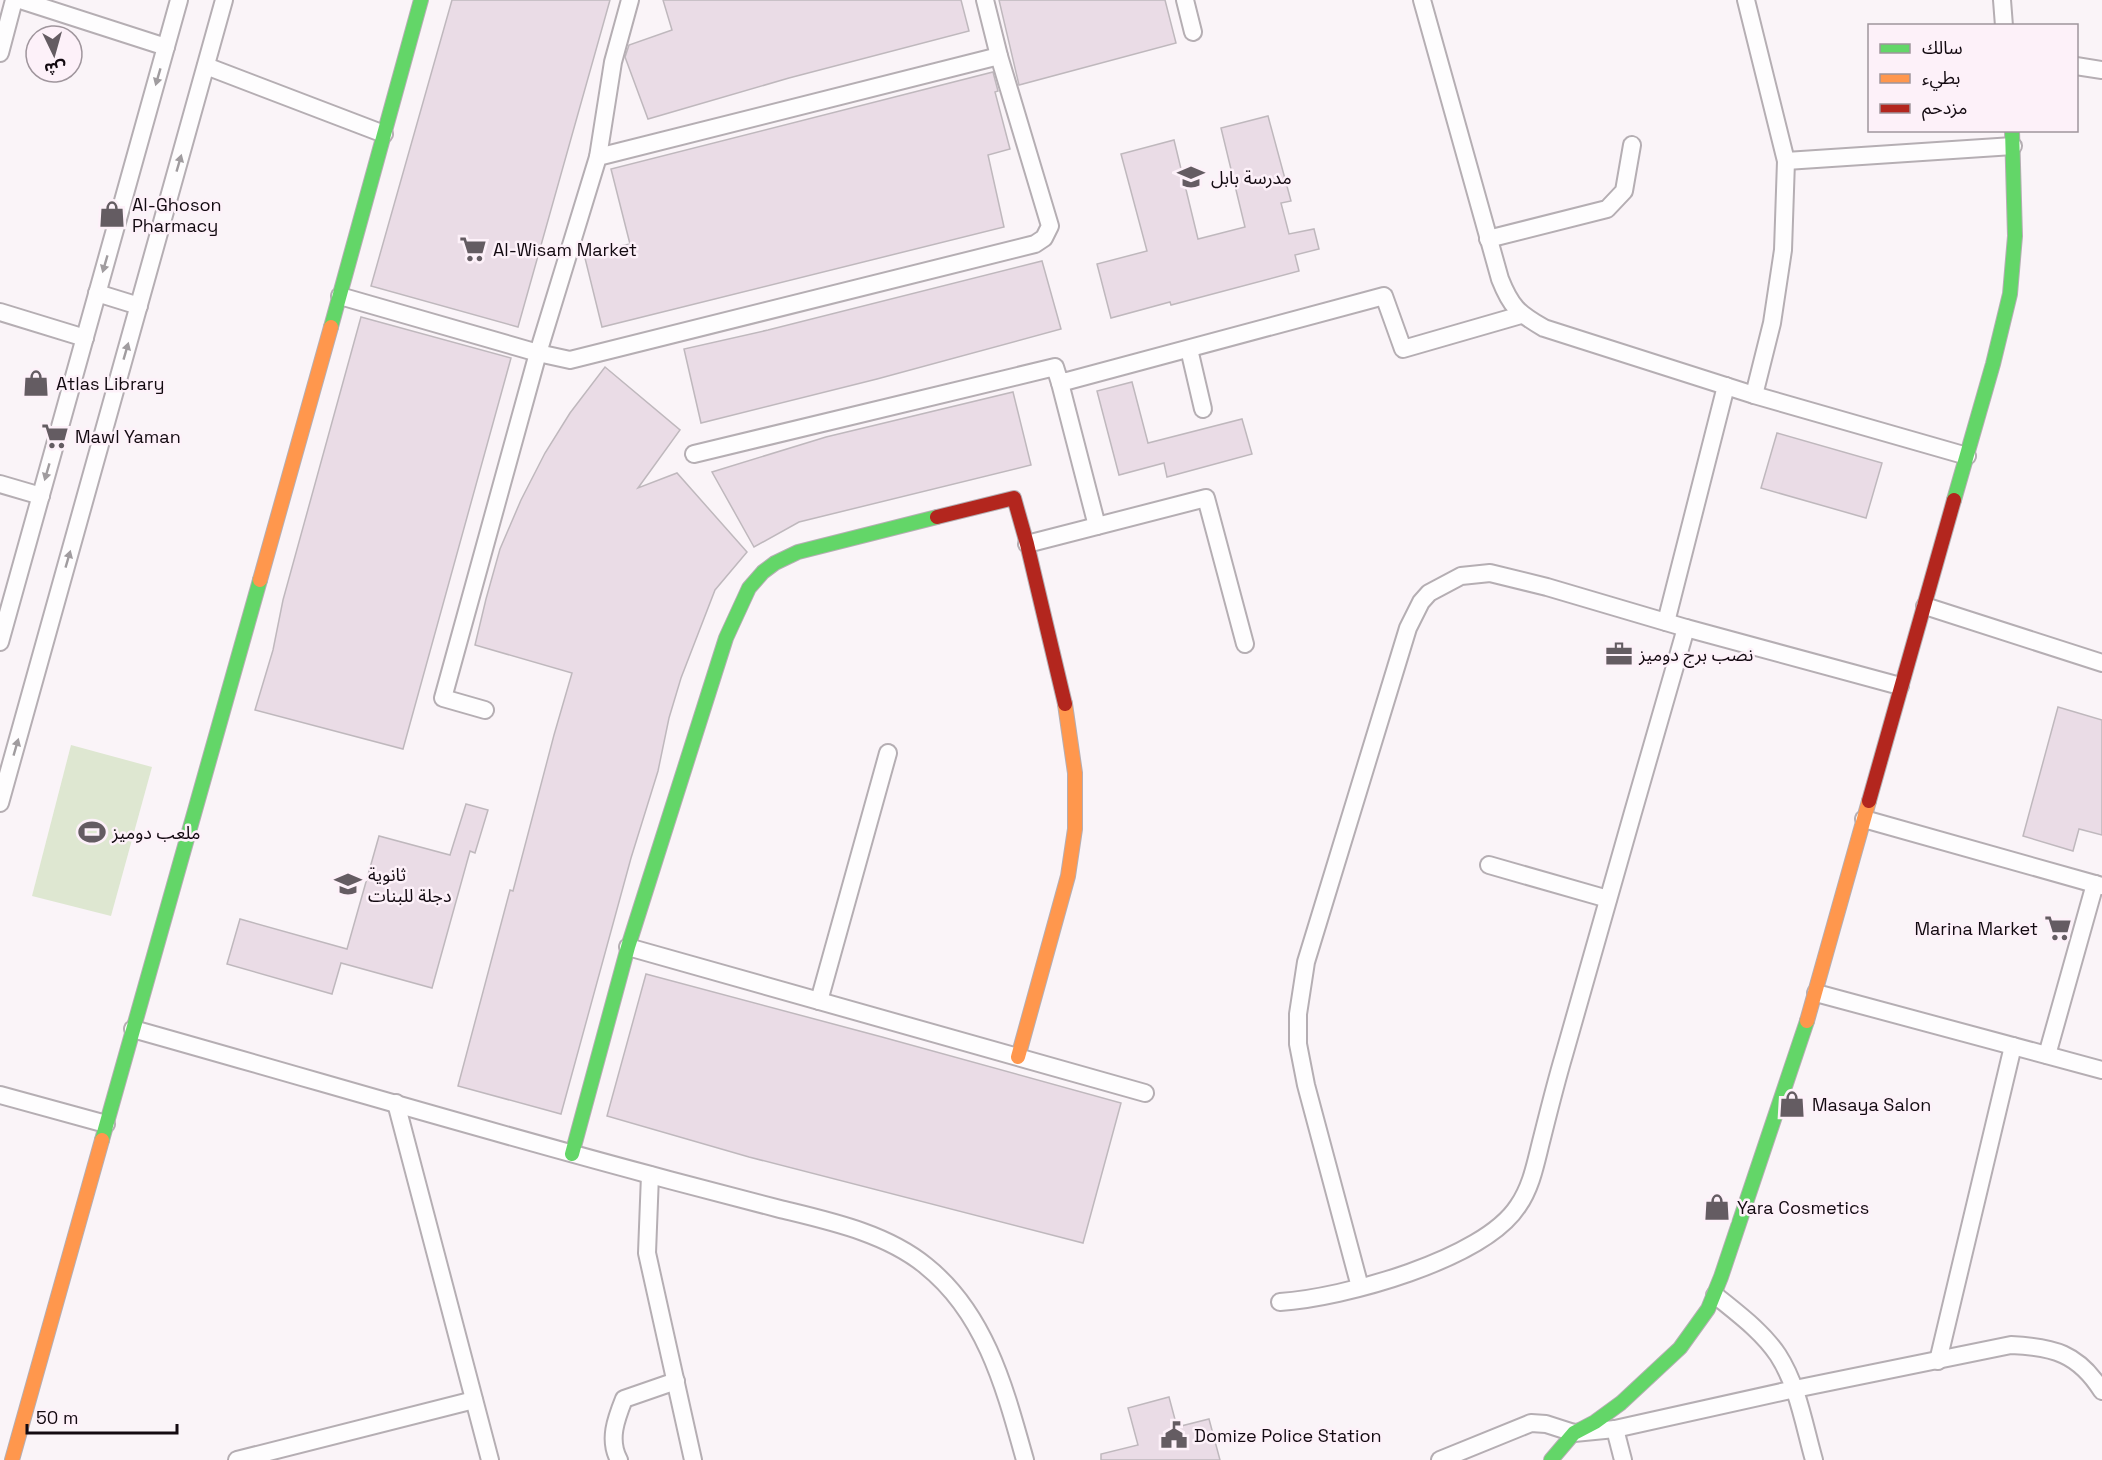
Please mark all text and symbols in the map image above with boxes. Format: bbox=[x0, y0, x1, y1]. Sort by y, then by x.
north arrow bbox=[24, 24, 84, 84]
legend bbox=[1868, 24, 2078, 132]
text: سالك bbox=[1922, 36, 1963, 59]
text: ش bbox=[43, 57, 67, 80]
text: بطيء bbox=[1922, 66, 1960, 91]
one-way arrow bbox=[152, 67, 162, 86]
text: مزدحم bbox=[1922, 96, 1967, 121]
one-way arrow bbox=[174, 154, 184, 172]
school or university icon: مدرسة بابل bbox=[1176, 162, 1206, 192]
place label: مدرسة بابل bbox=[1211, 166, 1292, 189]
place label: Al-Ghoson Pharmacy bbox=[132, 193, 222, 237]
shop icon: Al-Ghoson Pharmacy bbox=[97, 199, 127, 229]
supermarket icon: Al-Wisam Market bbox=[458, 234, 488, 264]
place label: Al-Wisam Market bbox=[493, 238, 637, 261]
one-way arrow bbox=[100, 255, 110, 274]
one-way arrow bbox=[122, 342, 131, 360]
shop icon: Atlas Library bbox=[21, 368, 51, 398]
place label: Atlas Library bbox=[56, 372, 165, 395]
supermarket icon: Mawl Yaman bbox=[40, 421, 70, 451]
place label: Mawl Yaman bbox=[75, 425, 181, 448]
one-way arrow bbox=[42, 464, 51, 482]
one-way arrow bbox=[64, 550, 73, 568]
office icon: نصب برج دوميز bbox=[1604, 639, 1634, 669]
place label: نصب برج دوميز bbox=[1638, 643, 1753, 668]
one-way arrow bbox=[12, 738, 21, 756]
sports icon: ملعب دوميز bbox=[77, 817, 107, 847]
place label: ملعب دوميز bbox=[111, 821, 200, 844]
place label: ثانوية دجلة للبنات bbox=[368, 863, 452, 907]
school or university icon: ثانوية دجلة للبنات bbox=[333, 869, 363, 899]
supermarket icon: Marina Market bbox=[2043, 913, 2073, 943]
place label: Marina Market bbox=[1914, 917, 2038, 940]
shop icon: Masaya Salon bbox=[1777, 1089, 1807, 1119]
place label: Masaya Salon bbox=[1812, 1093, 1931, 1116]
shop icon: Yara Cosmetics bbox=[1702, 1192, 1732, 1222]
place label: Yara Cosmetics bbox=[1737, 1196, 1869, 1219]
scale bar bbox=[27, 1397, 177, 1435]
text: 50 m bbox=[36, 1406, 78, 1429]
public building icon: Domize Police Station bbox=[1159, 1420, 1189, 1450]
place label: Domize Police Station bbox=[1194, 1424, 1382, 1447]

